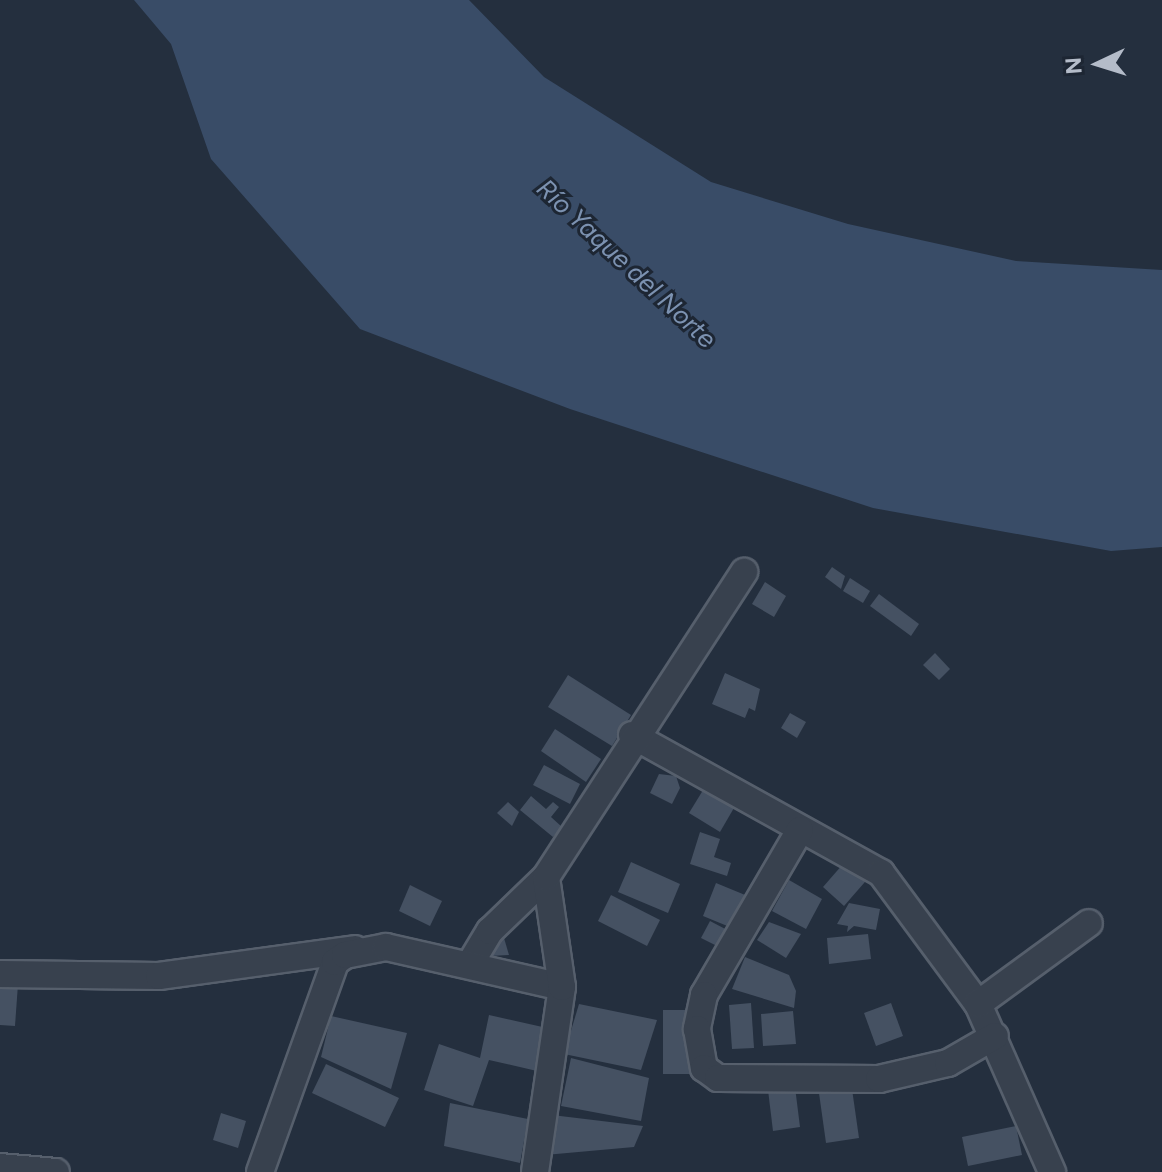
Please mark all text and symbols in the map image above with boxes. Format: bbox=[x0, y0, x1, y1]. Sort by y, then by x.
north arrow bbox=[1058, 24, 1138, 104]
text: N bbox=[1059, 56, 1088, 75]
water label: Río Yaque del Norte bbox=[530, 173, 722, 355]

